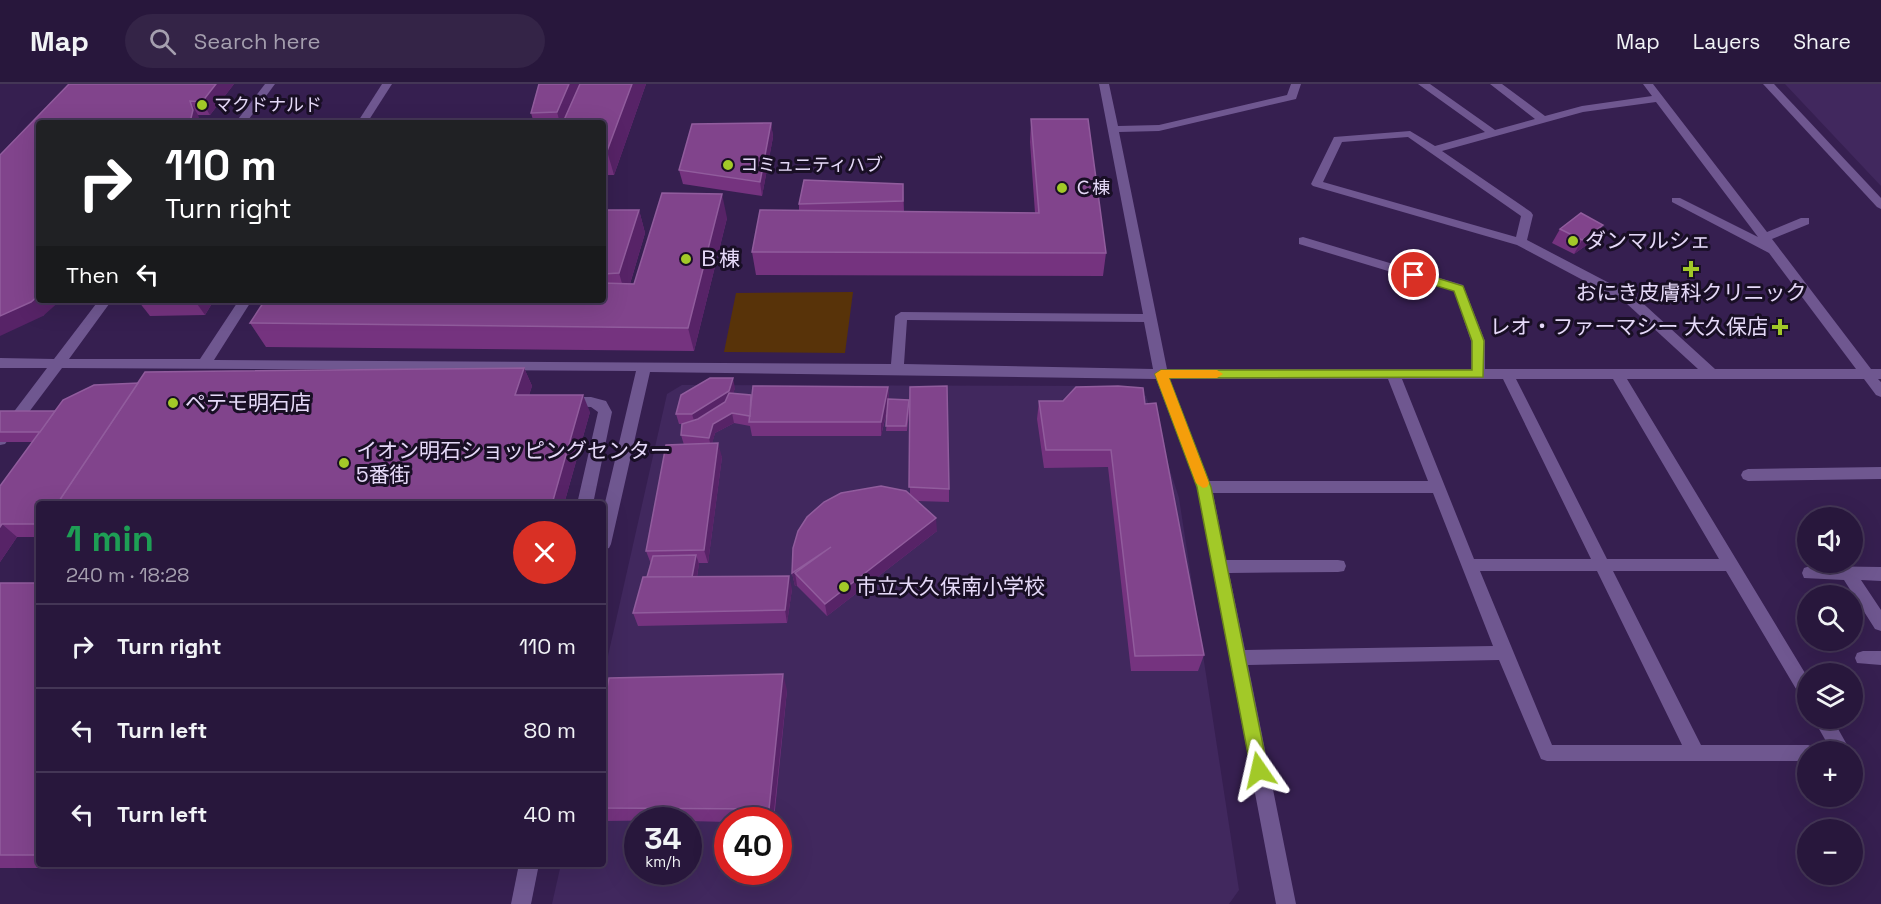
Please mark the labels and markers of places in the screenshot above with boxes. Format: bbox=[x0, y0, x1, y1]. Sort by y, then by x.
place label: マクドナルド bbox=[214, 93, 322, 116]
marker: マクドナルド bbox=[195, 98, 209, 112]
place label: コミュニティハブ bbox=[740, 153, 883, 176]
marker: コミュニティハブ bbox=[721, 158, 735, 172]
place label: Ｃ棟 bbox=[1074, 176, 1110, 199]
marker: Ｃ棟 bbox=[1055, 181, 1069, 195]
place label: ダンマルシェ bbox=[1585, 227, 1711, 254]
marker: ダンマルシェ bbox=[1566, 234, 1580, 248]
place label: Ｂ棟 bbox=[698, 245, 740, 272]
pin bbox=[1388, 249, 1439, 300]
marker: Ｂ棟 bbox=[679, 252, 693, 266]
marker: おにき皮膚科クリニック bbox=[1682, 260, 1700, 278]
place label: おにき皮膚科クリニック bbox=[1576, 279, 1807, 306]
place label: レオ・ファーマシー 大久保店 bbox=[1490, 313, 1768, 340]
marker: レオ・ファーマシー 大久保店 bbox=[1773, 320, 1787, 334]
place label: ペテモ明石店 bbox=[185, 389, 311, 416]
marker: ペテモ明石店 bbox=[166, 396, 180, 410]
place label: イオン明石ショッピングセンター 5番街 bbox=[356, 437, 671, 488]
marker: イオン明石ショッピングセンター 5番街 bbox=[337, 456, 351, 470]
place label: 市立大久保南小学校 bbox=[856, 573, 1045, 600]
marker: 市立大久保南小学校 bbox=[837, 580, 851, 594]

